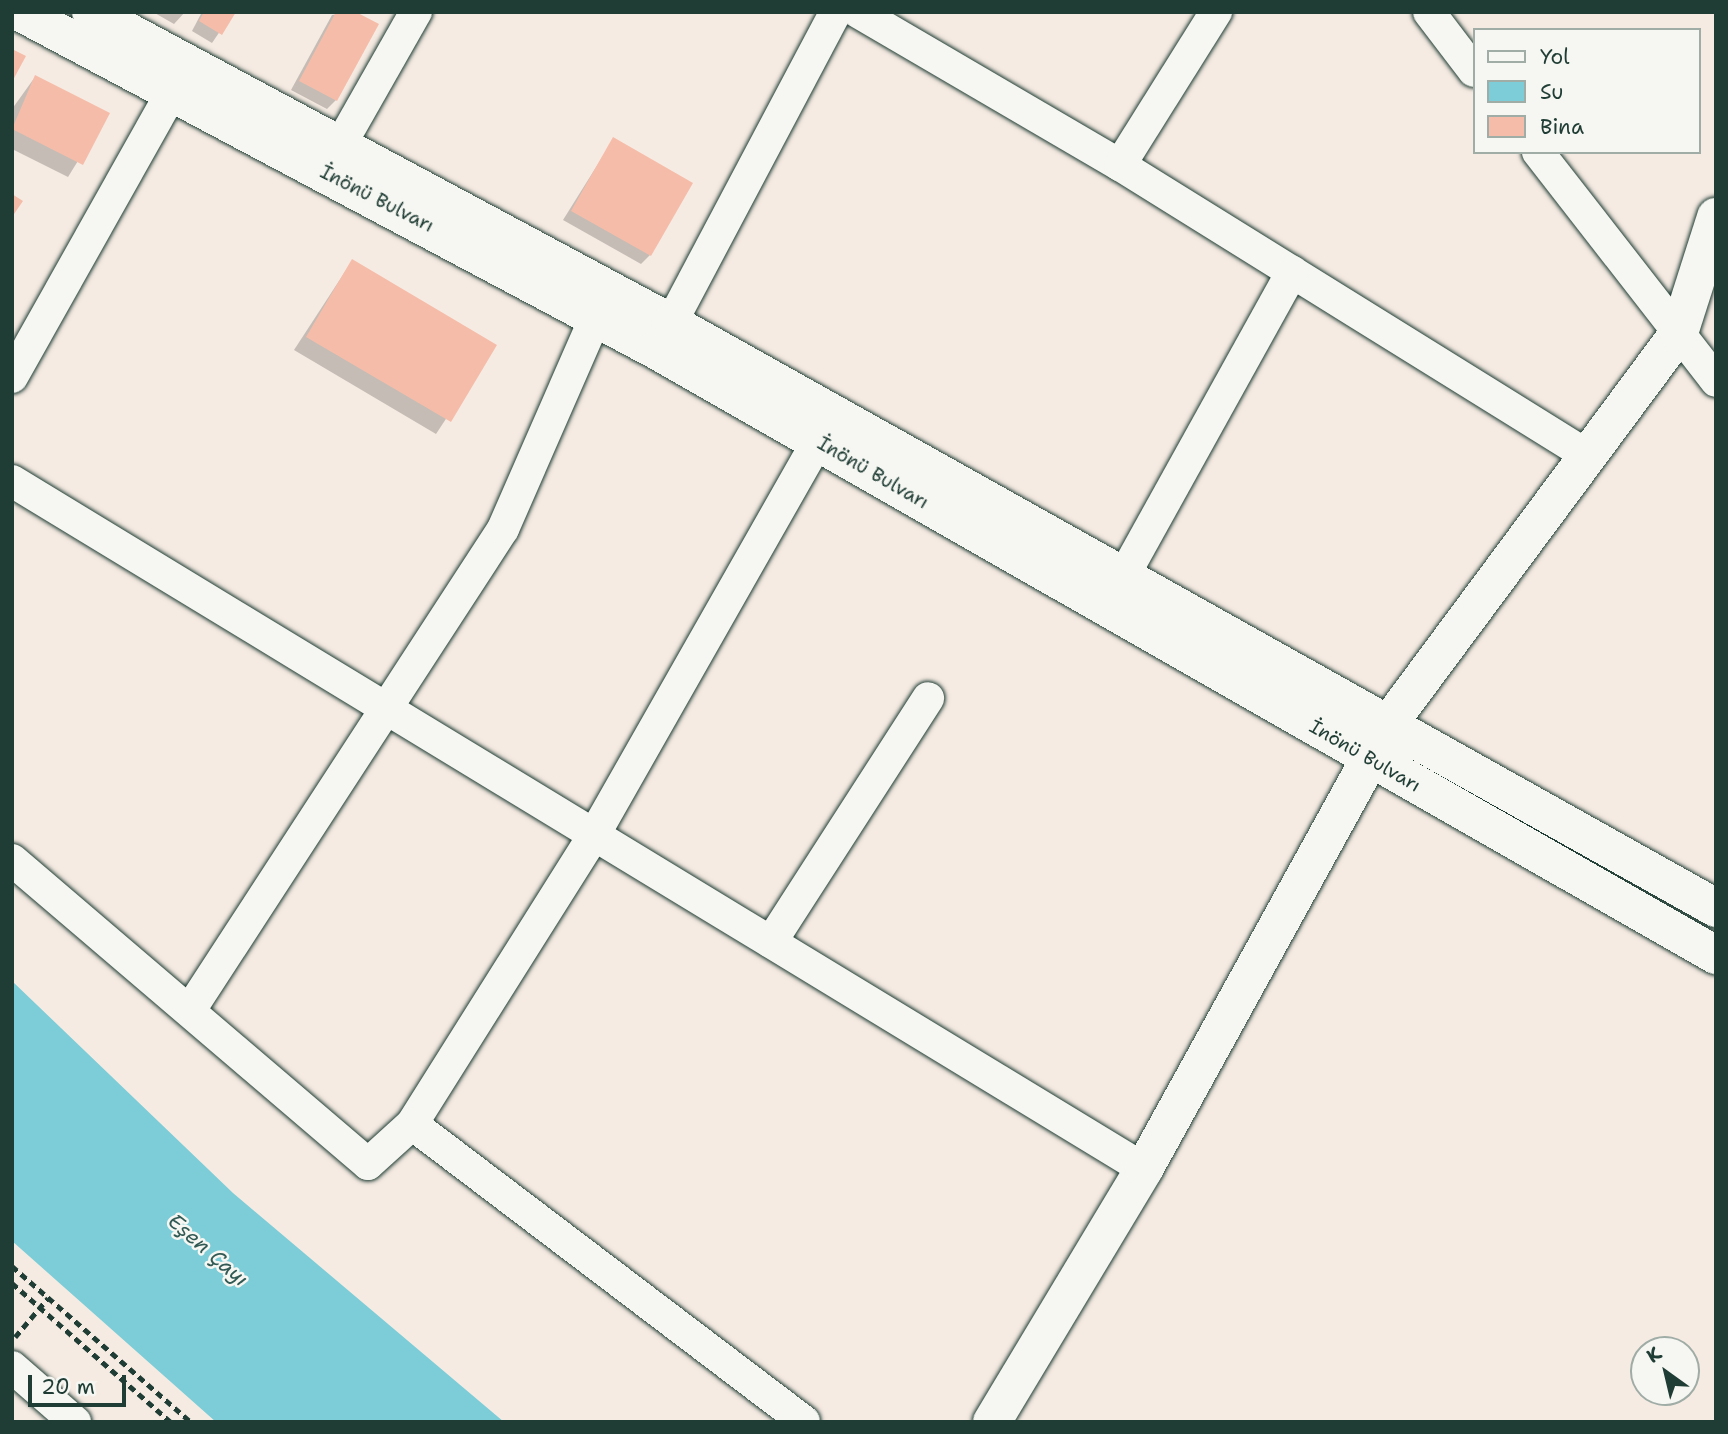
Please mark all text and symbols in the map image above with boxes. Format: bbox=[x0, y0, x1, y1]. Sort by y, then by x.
legend bbox=[1472, 28, 1700, 154]
text: Yol bbox=[1540, 43, 1570, 71]
text: Su bbox=[1540, 78, 1563, 106]
text: Bina bbox=[1540, 113, 1584, 141]
street label: İnönü Bulvarı bbox=[316, 161, 438, 237]
street label: İnönü Bulvarı bbox=[813, 432, 933, 514]
street label: İnönü Bulvarı bbox=[1305, 715, 1425, 797]
water label: Eşen Çayı bbox=[163, 1208, 253, 1292]
north arrow bbox=[1630, 1336, 1700, 1406]
text: K bbox=[1642, 1341, 1666, 1369]
scale bar bbox=[32, 1360, 130, 1404]
text: 20 m bbox=[41, 1373, 95, 1401]

